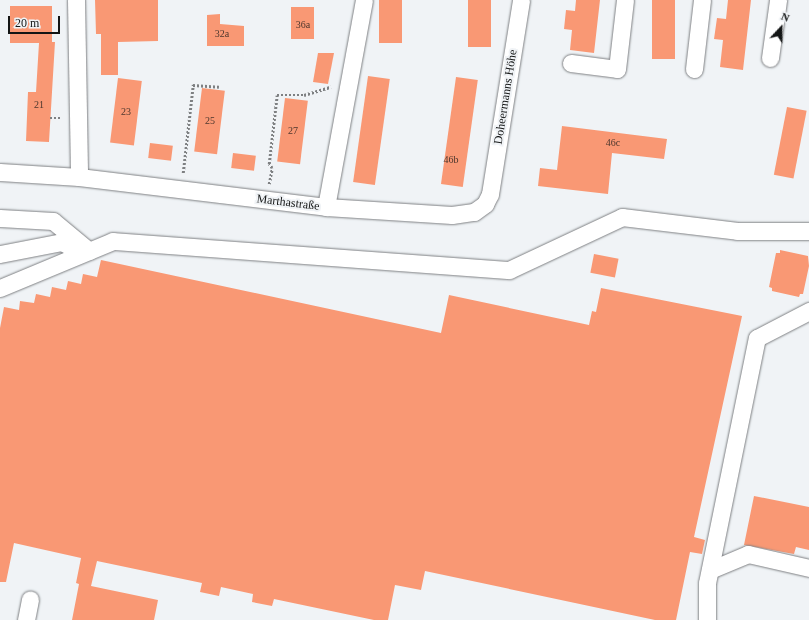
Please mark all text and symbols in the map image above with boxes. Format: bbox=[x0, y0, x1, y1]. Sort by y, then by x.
scale bar bbox=[10, 8, 62, 34]
north arrow bbox=[761, 8, 801, 48]
text: N bbox=[780, 10, 791, 24]
text: 20 m bbox=[15, 16, 39, 30]
house number: 36a bbox=[296, 19, 310, 31]
house number: 32a bbox=[215, 28, 229, 40]
street label: Doheermanns Höhe bbox=[491, 49, 521, 145]
house number: 21 bbox=[34, 99, 44, 111]
house number: 23 bbox=[121, 106, 131, 118]
house number: 25 bbox=[205, 115, 215, 127]
house number: 27 bbox=[288, 125, 298, 137]
house number: 46c bbox=[606, 137, 620, 149]
house number: 46b bbox=[444, 154, 458, 166]
street label: Marthastraße bbox=[256, 192, 320, 214]

